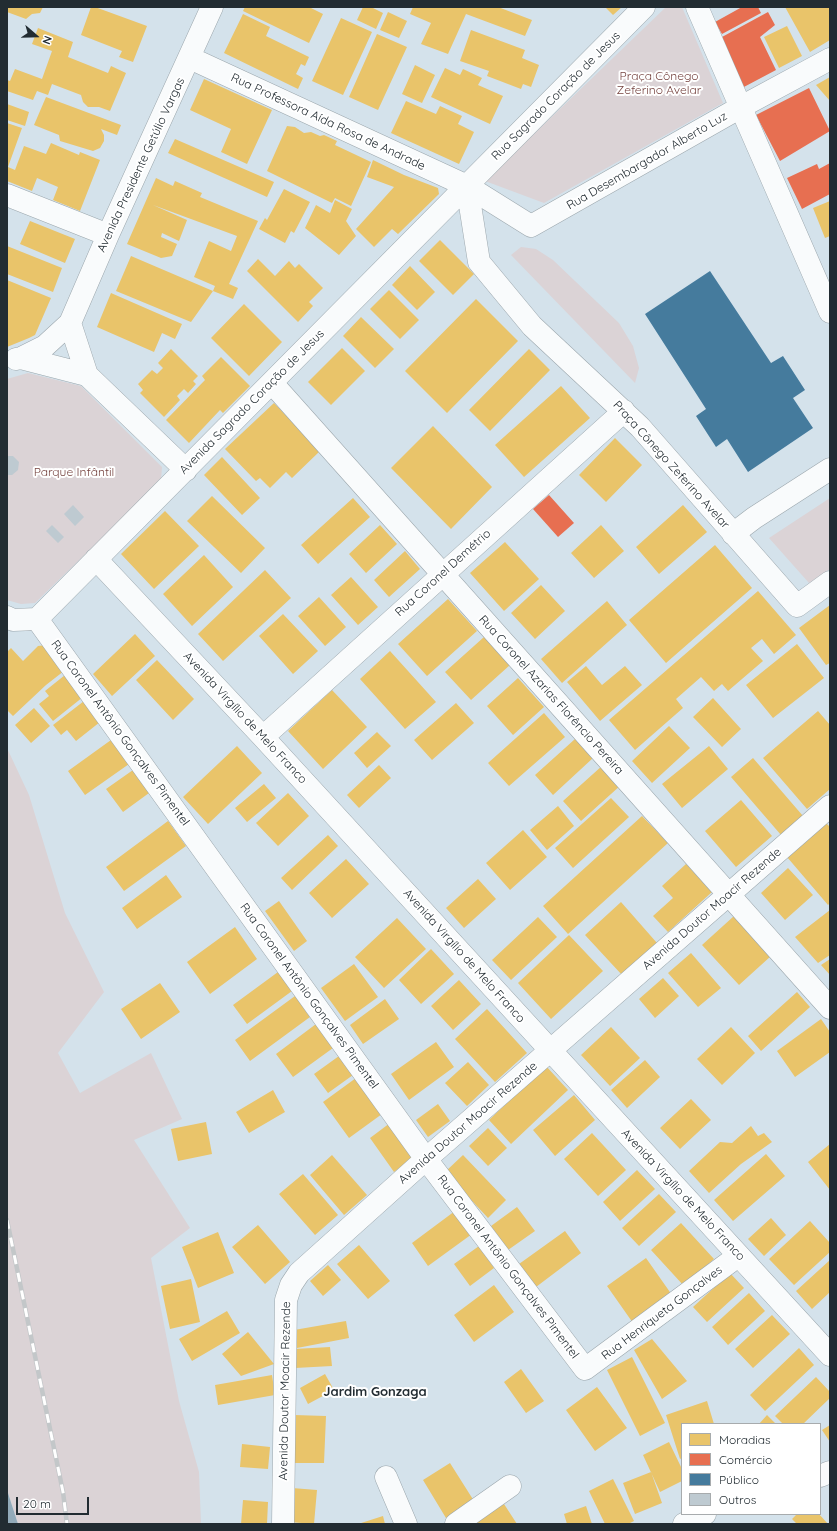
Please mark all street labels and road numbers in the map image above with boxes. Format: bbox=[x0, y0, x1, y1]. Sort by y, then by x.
street label: Rua Sagrado Coração de Jesus bbox=[489, 29, 623, 163]
street label: Rua Professora Aída Rosa de Andrade bbox=[228, 70, 428, 174]
street label: Avenida Presidente Getúlio Vargas bbox=[94, 75, 188, 255]
street label: Rua Desembargador Alberto Luz bbox=[564, 109, 730, 213]
street label: Avenida Sagrado Coração de Jesus bbox=[177, 327, 327, 477]
street label: Praça Cônego Zeferino Avelar bbox=[610, 398, 732, 532]
street label: Rua Coronel Demétrio bbox=[392, 526, 494, 620]
street label: Rua Coronel Azarias Florêncio Pereira bbox=[476, 612, 626, 778]
street label: Rua Coronel Antônio Gonçalves Pimentel bbox=[48, 637, 192, 829]
street label: Avenida Virgílio de Melo Franco bbox=[180, 649, 310, 787]
street label: Avenida Doutor Moacir Rezende bbox=[640, 845, 784, 973]
street label: Avenida Virgílio de Melo Franco bbox=[400, 886, 528, 1026]
street label: Rua Coronel Antônio Gonçalves Pimentel bbox=[237, 900, 381, 1092]
street label: Avenida Doutor Moacir Rezende bbox=[396, 1059, 540, 1187]
street label: Avenida Virgílio de Melo Franco bbox=[618, 1126, 748, 1264]
street label: Rua Coronel Antônio Gonçalves Pimentel bbox=[434, 1172, 582, 1362]
street label: Rua Henriqueta Gonçalves bbox=[599, 1263, 725, 1363]
street label: Avenida Doutor Moacir Rezende bbox=[276, 1301, 294, 1481]

